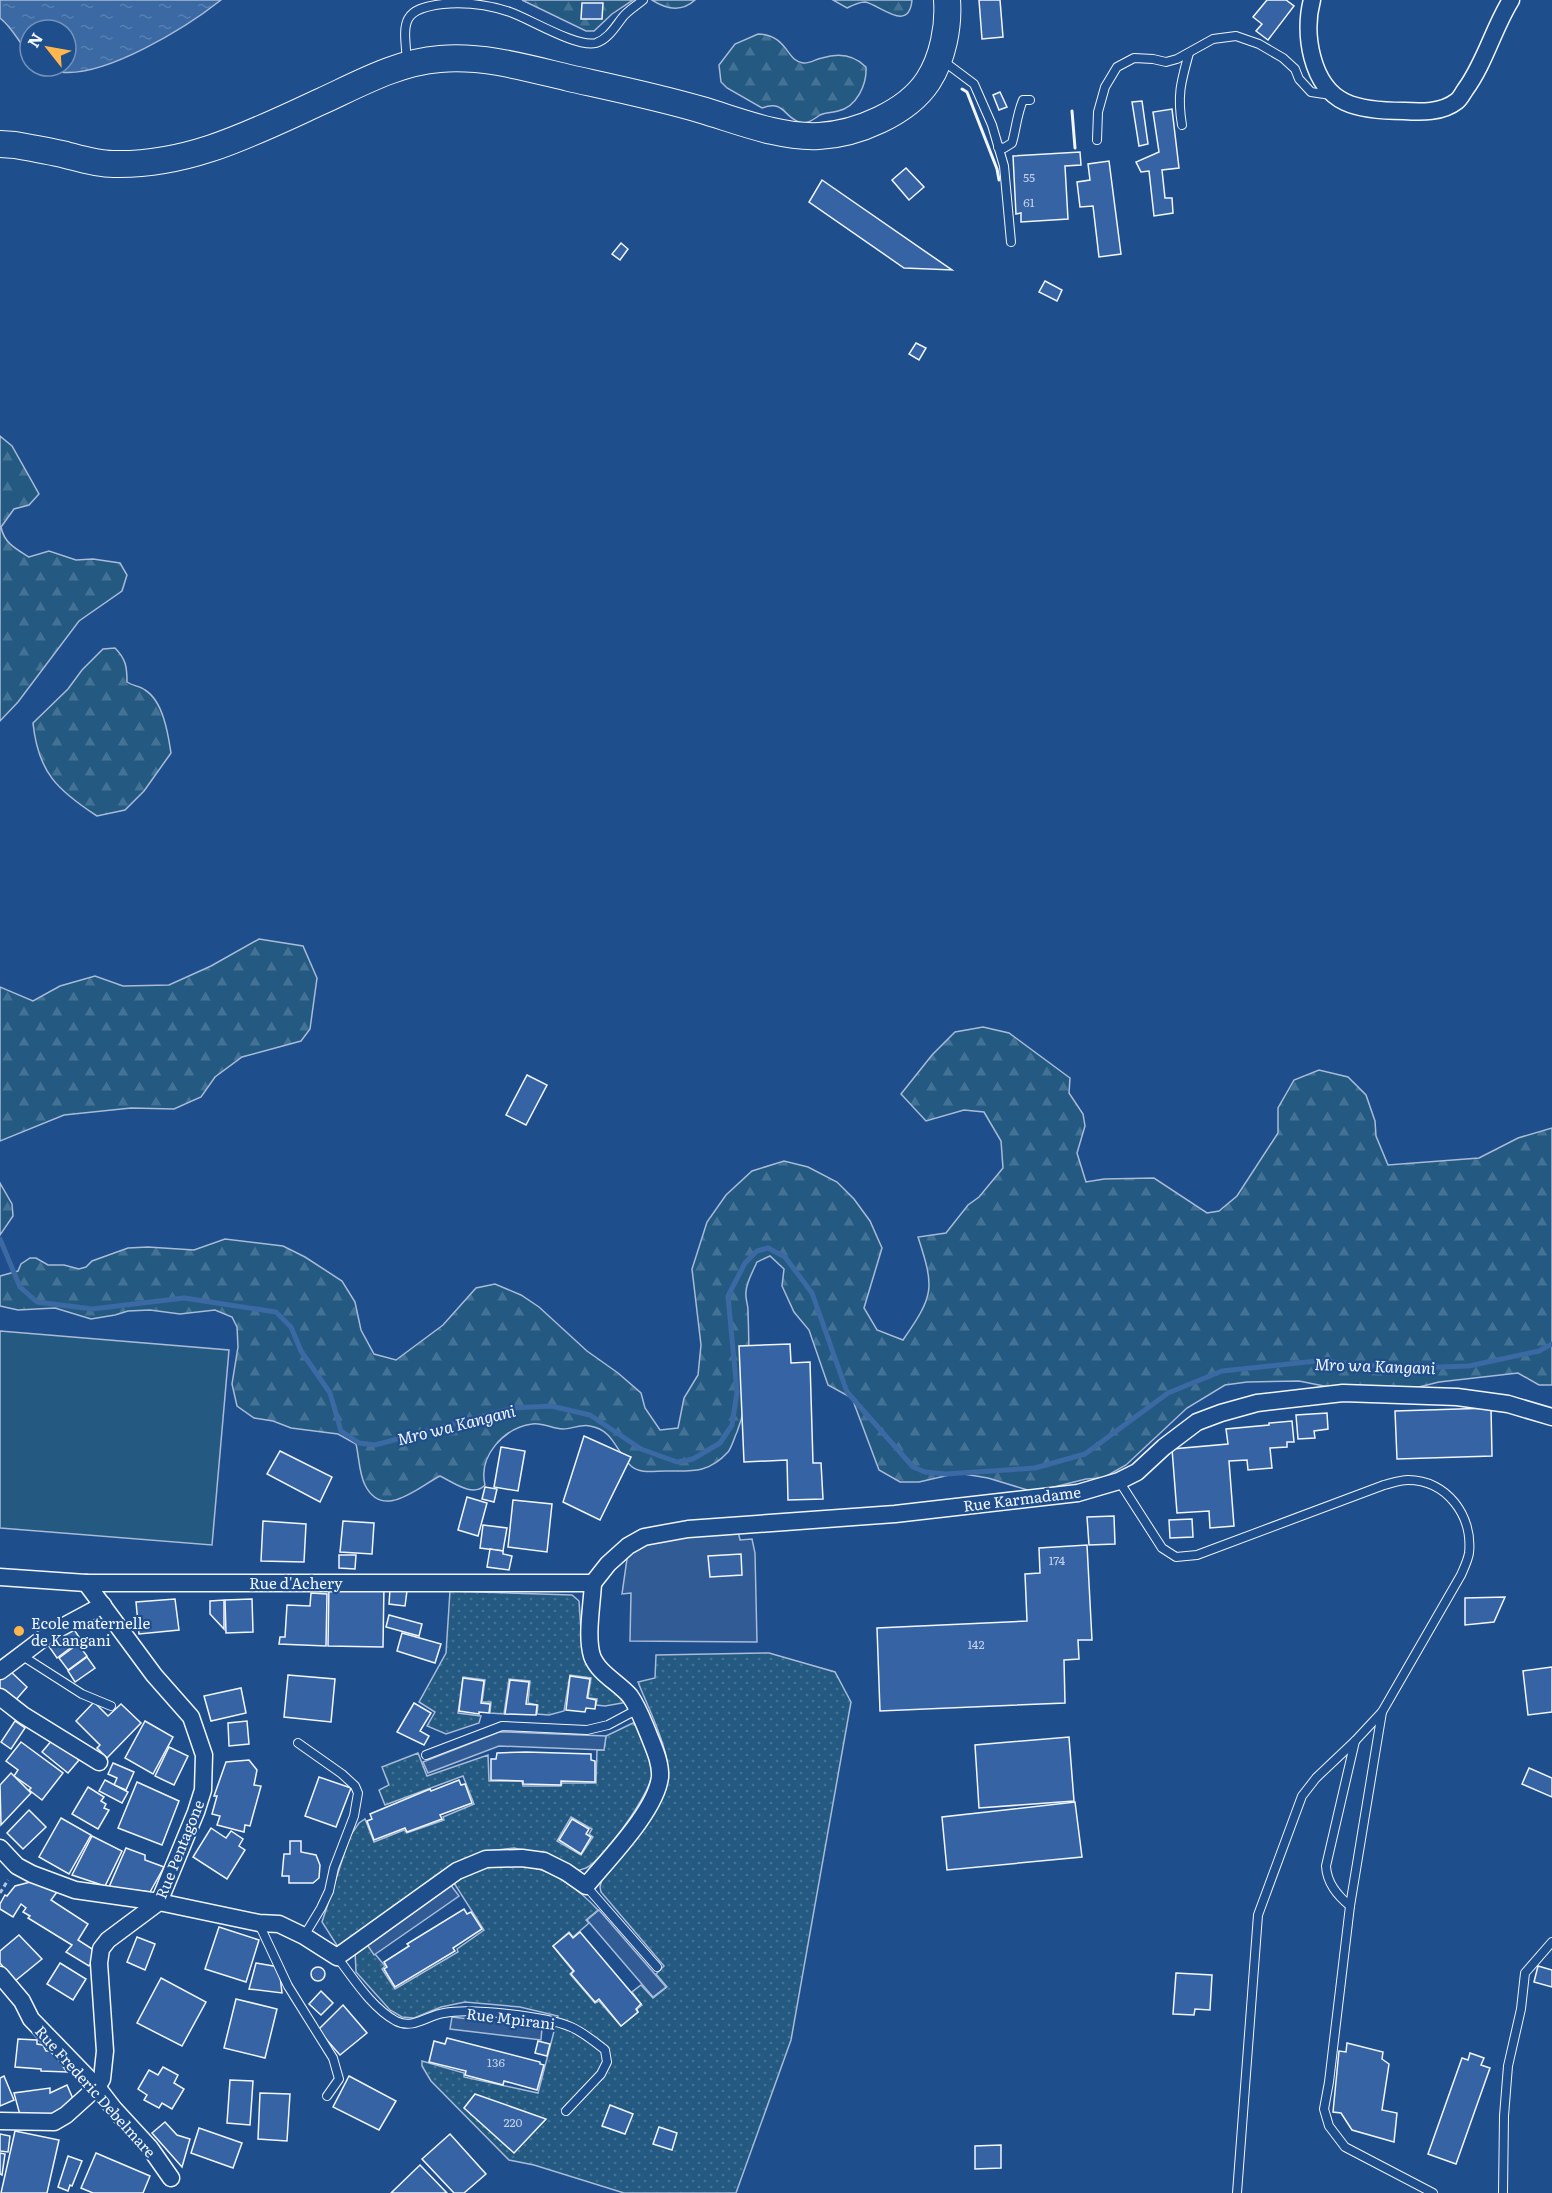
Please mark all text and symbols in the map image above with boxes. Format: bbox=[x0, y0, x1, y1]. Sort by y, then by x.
north arrow bbox=[18, 18, 78, 78]
text: N bbox=[21, 28, 48, 52]
house number: 55 bbox=[1023, 168, 1035, 186]
house number: 61 bbox=[1023, 193, 1035, 211]
water label: Mro wa Kangani bbox=[1314, 1351, 1436, 1379]
water label: Mro wa Kangani bbox=[394, 1398, 518, 1450]
street label: Rue Karmadame bbox=[962, 1479, 1082, 1517]
house number: 174 bbox=[1049, 1551, 1066, 1569]
street label: Rue d'Achery bbox=[249, 1571, 343, 1594]
place label: Ecole maternelle de Kangani bbox=[31, 1611, 150, 1651]
marker: Ecole maternelle de Kangani bbox=[12, 1624, 26, 1638]
house number: 142 bbox=[967, 1635, 985, 1653]
street label: Rue Pentagone bbox=[149, 1796, 209, 1902]
street label: Rue Mpirani bbox=[465, 2001, 557, 2035]
street label: Rue Frederic Debelmare bbox=[30, 2020, 162, 2162]
house number: 136 bbox=[487, 2053, 505, 2071]
house number: 220 bbox=[503, 2113, 523, 2131]

